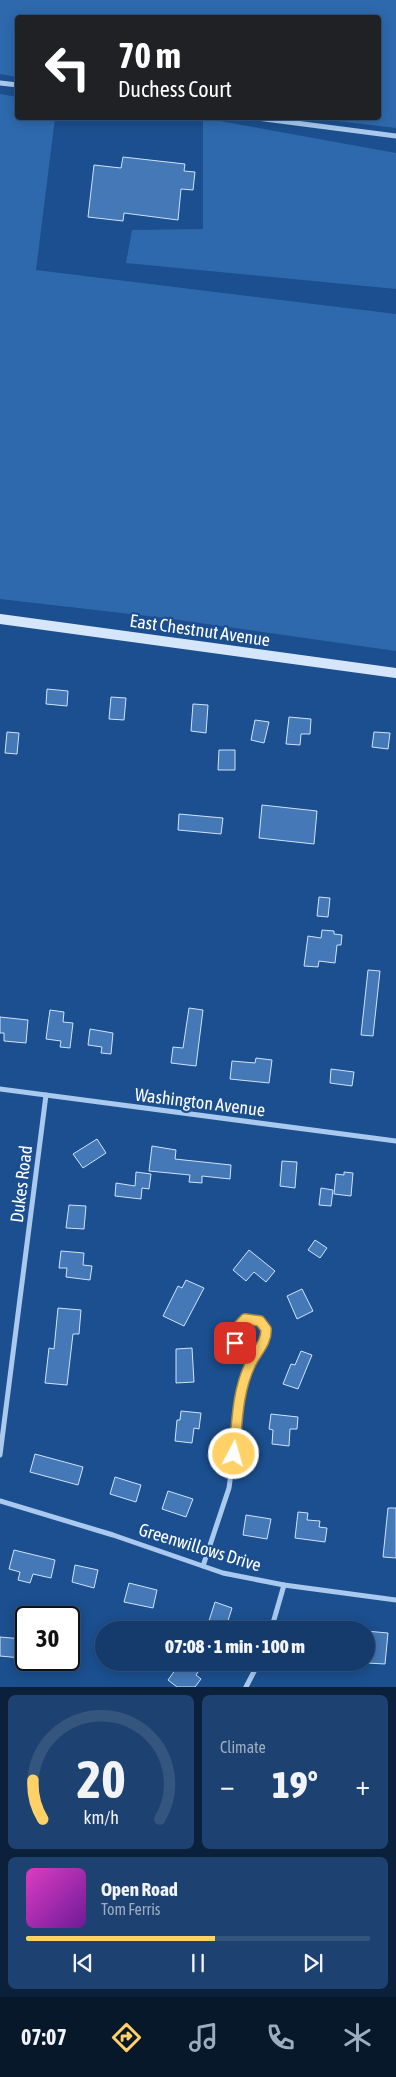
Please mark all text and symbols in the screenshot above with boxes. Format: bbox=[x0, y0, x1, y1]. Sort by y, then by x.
icon: left bbox=[35, 35, 100, 100]
text: 70 m bbox=[118, 35, 181, 75]
text: Duchess Court bbox=[118, 76, 232, 102]
street label: East Chestnut Avenue bbox=[128, 610, 272, 650]
street label: Washington Avenue bbox=[134, 1084, 266, 1120]
street label: Dukes Road bbox=[6, 1144, 36, 1224]
pin bbox=[214, 1322, 256, 1364]
icon: arrive bbox=[221, 1329, 249, 1357]
position arrow bbox=[207, 1427, 259, 1479]
street label: Greenwillows Drive bbox=[136, 1518, 264, 1576]
speed limit sign: 30 bbox=[15, 1606, 80, 1671]
text: 07:08 · 1 min · 100 m bbox=[165, 1635, 305, 1657]
text: Climate bbox=[220, 1738, 266, 1756]
text: 20 bbox=[77, 1749, 125, 1809]
text: 19° bbox=[272, 1763, 318, 1806]
text: − bbox=[220, 1769, 235, 1801]
text: + bbox=[355, 1769, 370, 1801]
text: km/h bbox=[83, 1807, 119, 1828]
text: Open Road bbox=[101, 1878, 178, 1900]
text: Tom Ferris bbox=[101, 1900, 160, 1918]
icon: previous bbox=[69, 1949, 97, 1977]
icon: pause bbox=[184, 1949, 212, 1977]
icon: next bbox=[299, 1949, 327, 1977]
icon: directions bbox=[109, 2020, 144, 2055]
icon: music bbox=[186, 2020, 221, 2055]
icon: phone bbox=[263, 2020, 298, 2055]
icon: climate bbox=[340, 2020, 375, 2055]
text: 07:07 bbox=[21, 2024, 67, 2050]

